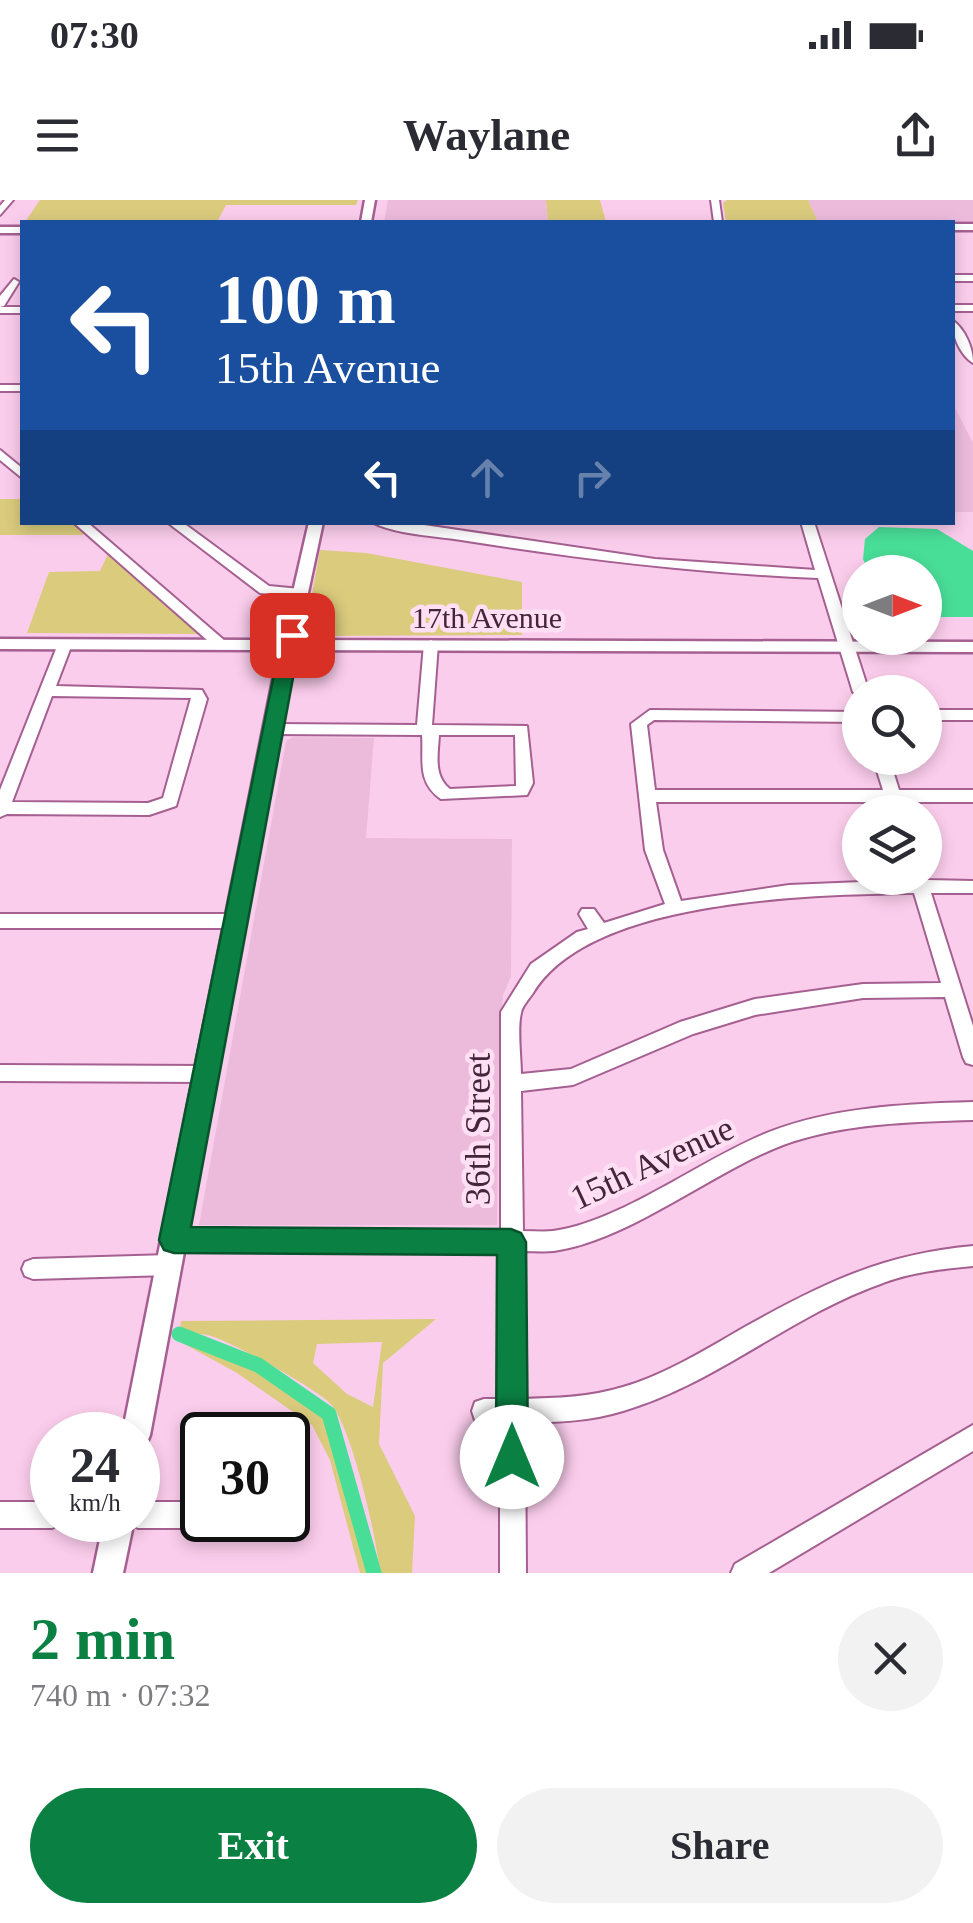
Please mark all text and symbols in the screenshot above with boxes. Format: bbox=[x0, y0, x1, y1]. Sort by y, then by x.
text: 07:30 bbox=[50, 14, 139, 56]
icon: menu bbox=[30, 108, 85, 163]
icon: share bbox=[888, 108, 943, 163]
text: Waylane bbox=[403, 110, 570, 160]
icon: left bbox=[50, 260, 180, 390]
text: 100 m bbox=[215, 261, 396, 338]
text: 15th Avenue bbox=[215, 343, 440, 393]
icon: left bbox=[355, 450, 410, 505]
icon: ahead bbox=[460, 450, 515, 505]
icon: right bbox=[565, 450, 620, 505]
north arrow bbox=[842, 555, 942, 655]
map controls bbox=[842, 555, 942, 895]
pin bbox=[250, 593, 335, 678]
street label: 17th Avenue bbox=[412, 601, 562, 634]
icon: arrive bbox=[265, 608, 320, 663]
button: search bbox=[842, 675, 942, 775]
button: layers bbox=[842, 795, 942, 895]
street label: 36th Street bbox=[459, 1052, 498, 1205]
street label: 15th Avenue bbox=[564, 1108, 740, 1218]
position arrow bbox=[460, 1405, 564, 1509]
speed limit sign: 30 bbox=[180, 1412, 310, 1542]
text: 24 bbox=[70, 1437, 120, 1493]
text: km/h bbox=[69, 1489, 121, 1516]
text: 2 min bbox=[30, 1606, 175, 1672]
button: close bbox=[838, 1606, 943, 1711]
text: 740 m · 07:32 bbox=[30, 1677, 210, 1713]
button: Exit bbox=[30, 1788, 477, 1903]
button: Share bbox=[497, 1788, 943, 1903]

